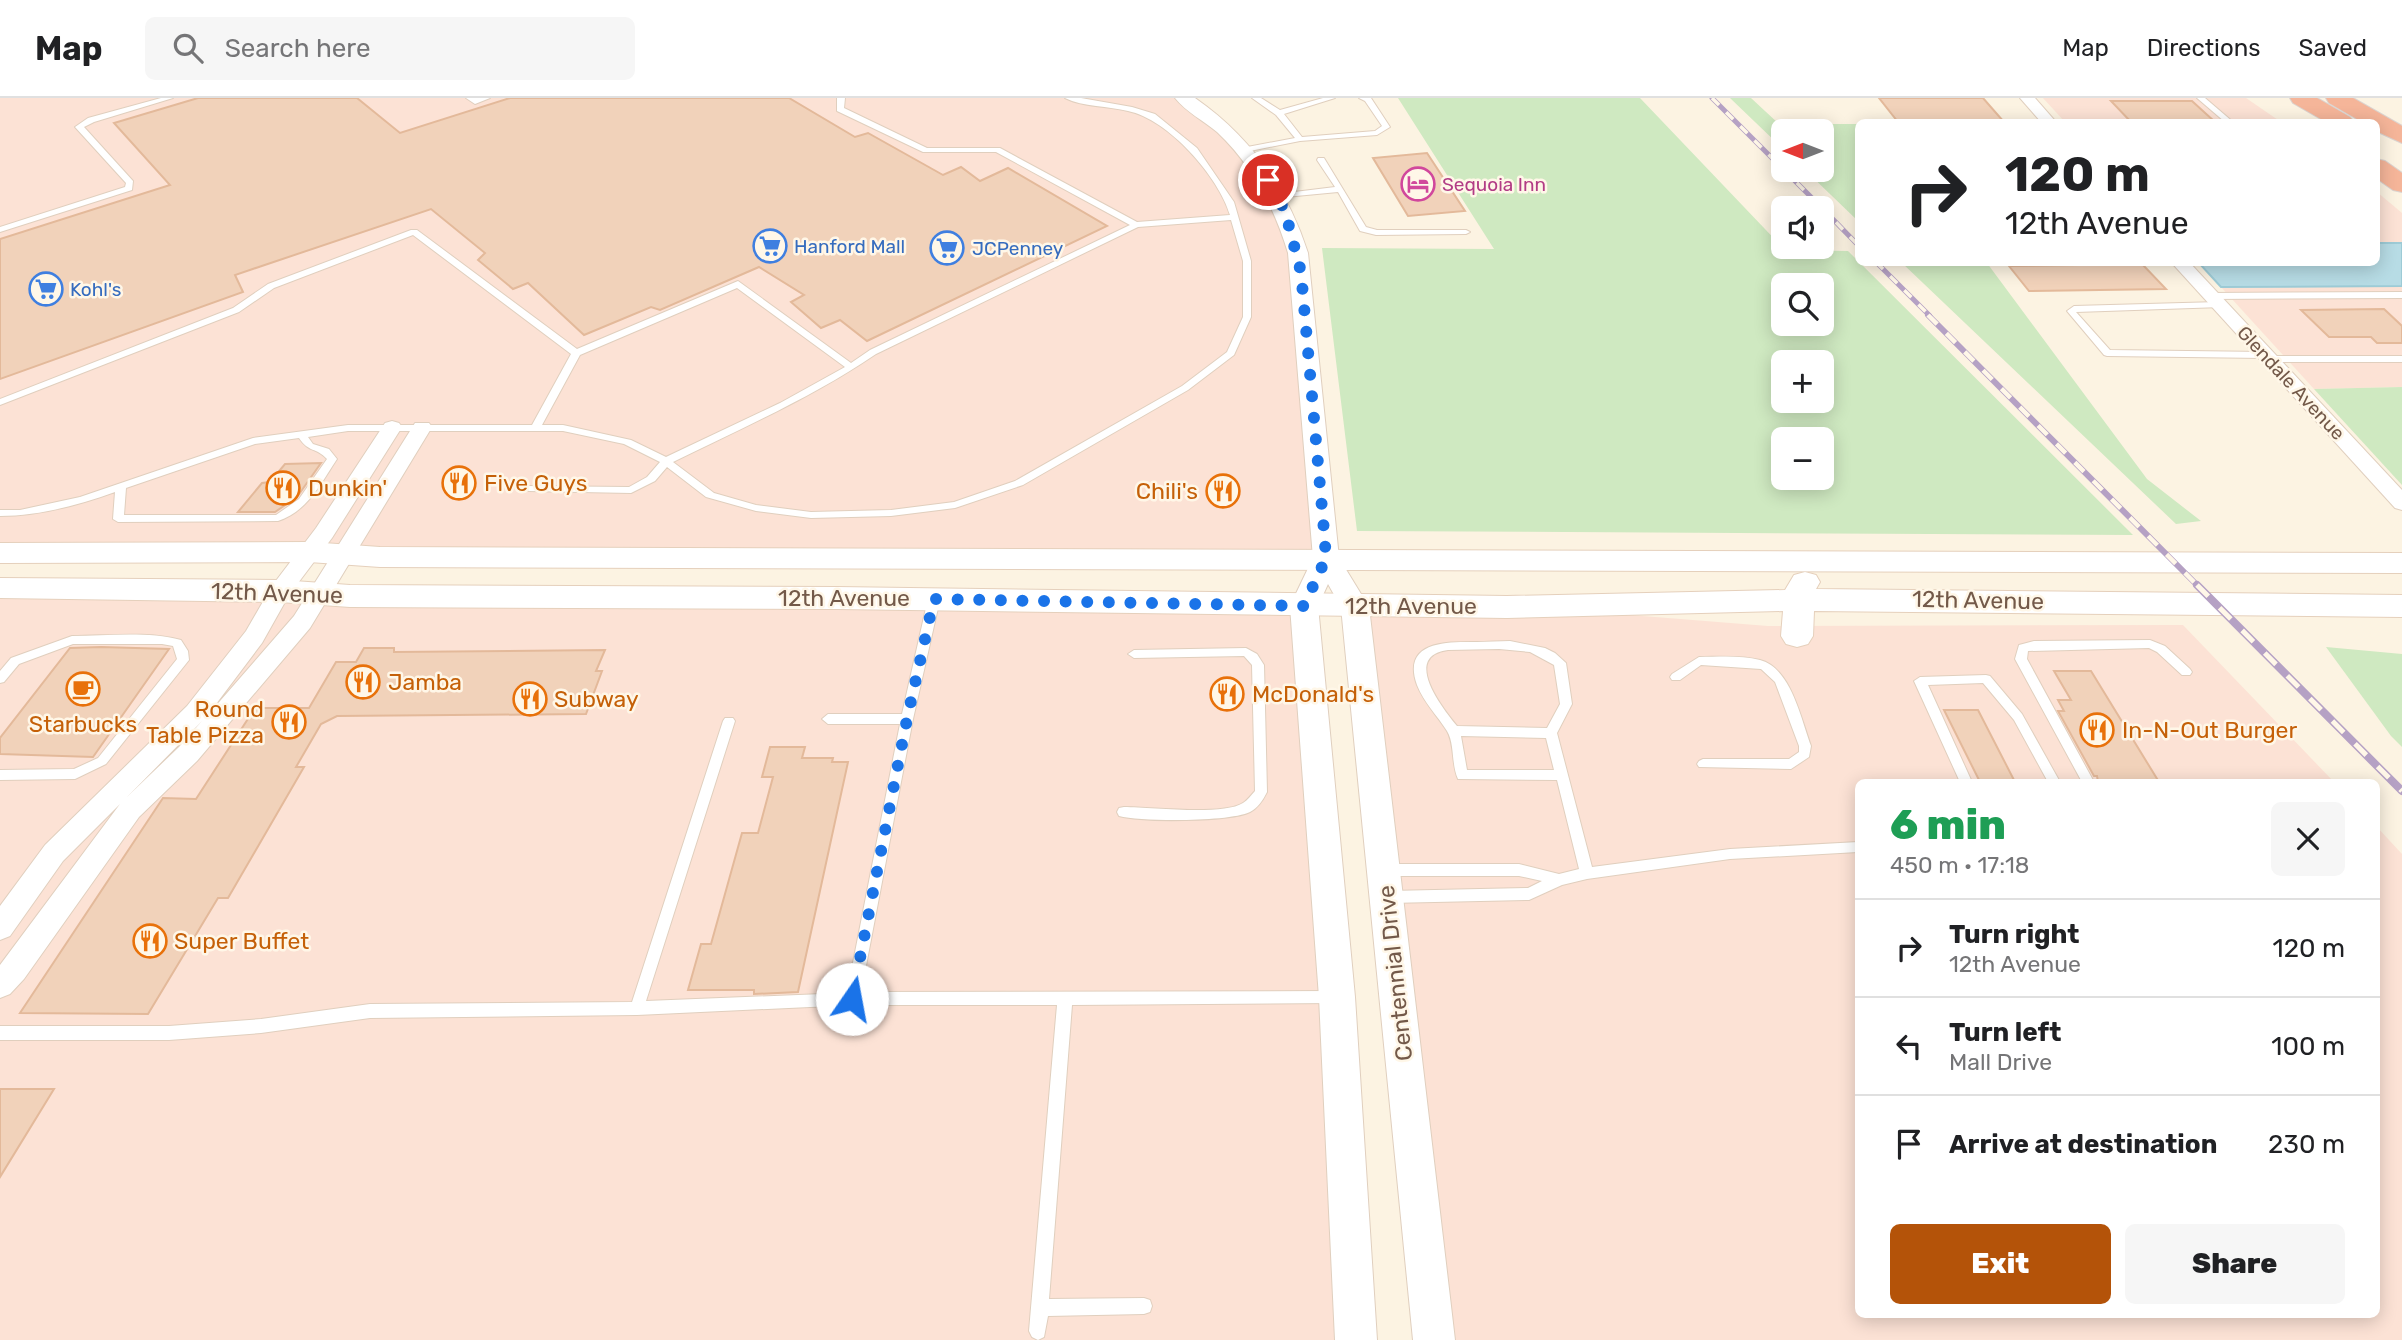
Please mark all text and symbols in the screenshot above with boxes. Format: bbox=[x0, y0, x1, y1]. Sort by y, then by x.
search box bbox=[145, 17, 635, 80]
text: Map bbox=[35, 29, 103, 68]
icon: search bbox=[169, 29, 207, 67]
text: Search here bbox=[225, 33, 370, 64]
text: Map bbox=[2062, 34, 2109, 62]
text: Directions bbox=[2147, 34, 2260, 62]
text: Saved bbox=[2298, 34, 2367, 62]
north arrow bbox=[1771, 119, 1834, 182]
map controls bbox=[1771, 119, 1834, 490]
text: 120 m bbox=[2005, 145, 2150, 203]
icon: right bbox=[1890, 147, 1981, 238]
pin bbox=[1238, 150, 1298, 210]
icon: arrive bbox=[1249, 161, 1287, 199]
hotel icon: Sequoia Inn bbox=[1399, 165, 1437, 203]
place label: Sequoia Inn bbox=[1442, 173, 1546, 196]
button: sound bbox=[1771, 196, 1834, 259]
text: 12th Avenue bbox=[2005, 204, 2189, 242]
supermarket icon: Hanford Mall bbox=[751, 227, 789, 265]
supermarket icon: JCPenney bbox=[928, 229, 966, 267]
place label: Hanford Mall bbox=[794, 235, 905, 258]
place label: JCPenney bbox=[972, 237, 1063, 260]
supermarket icon: Kohl's bbox=[27, 270, 65, 308]
button: search bbox=[1771, 273, 1834, 336]
place label: Kohl's bbox=[70, 278, 121, 301]
street label: Glendale Avenue bbox=[2232, 321, 2350, 445]
button: + bbox=[1771, 350, 1834, 413]
button: − bbox=[1771, 427, 1834, 490]
restaurant icon: Five Guys bbox=[440, 464, 478, 502]
restaurant icon: Dunkin' bbox=[264, 469, 302, 507]
place label: Five Guys bbox=[484, 469, 587, 497]
restaurant icon: Chili's bbox=[1204, 472, 1242, 510]
place label: Dunkin' bbox=[308, 474, 387, 502]
place label: Chili's bbox=[1136, 477, 1198, 505]
street label: 12th Avenue bbox=[211, 577, 343, 609]
street label: 12th Avenue bbox=[778, 584, 910, 612]
street label: 12th Avenue bbox=[1912, 585, 2044, 615]
street label: 12th Avenue bbox=[1345, 592, 1477, 620]
restaurant icon: Jamba bbox=[344, 663, 382, 701]
place label: Jamba bbox=[388, 668, 462, 696]
cafe icon: Starbucks bbox=[64, 670, 102, 708]
restaurant icon: McDonald's bbox=[1208, 675, 1246, 713]
restaurant icon: Subway bbox=[511, 680, 549, 718]
place label: McDonald's bbox=[1252, 680, 1374, 708]
place label: Subway bbox=[554, 685, 639, 713]
place label: Round Table Pizza bbox=[146, 695, 264, 749]
restaurant icon: Round Table Pizza bbox=[270, 703, 308, 741]
place label: Starbucks bbox=[29, 710, 137, 738]
restaurant icon: In-N-Out Burger bbox=[2078, 711, 2116, 749]
place label: In-N-Out Burger bbox=[2122, 716, 2297, 744]
text: 6 min bbox=[1890, 800, 2006, 850]
button: close bbox=[2271, 802, 2345, 876]
text: 450 m · 17:18 bbox=[1890, 851, 2030, 879]
street label: Centennial Drive bbox=[1372, 884, 1418, 1062]
text: Turn right bbox=[1949, 919, 2079, 950]
restaurant icon: Super Buffet bbox=[131, 922, 169, 960]
place label: Super Buffet bbox=[174, 927, 309, 955]
icon: right bbox=[1890, 929, 1928, 967]
text: 120 m bbox=[2273, 933, 2345, 964]
text: 12th Avenue bbox=[1949, 950, 2081, 978]
position arrow bbox=[815, 962, 889, 1036]
text: Turn left bbox=[1949, 1017, 2061, 1048]
icon: left bbox=[1890, 1027, 1928, 1065]
text: 100 m bbox=[2271, 1031, 2345, 1062]
text: Mall Drive bbox=[1949, 1048, 2052, 1076]
icon: arrive bbox=[1890, 1125, 1928, 1163]
text: Arrive at destination bbox=[1949, 1129, 2217, 1160]
text: 230 m bbox=[2268, 1129, 2345, 1160]
button: Exit bbox=[1890, 1224, 2111, 1304]
button: Share bbox=[2125, 1224, 2345, 1304]

